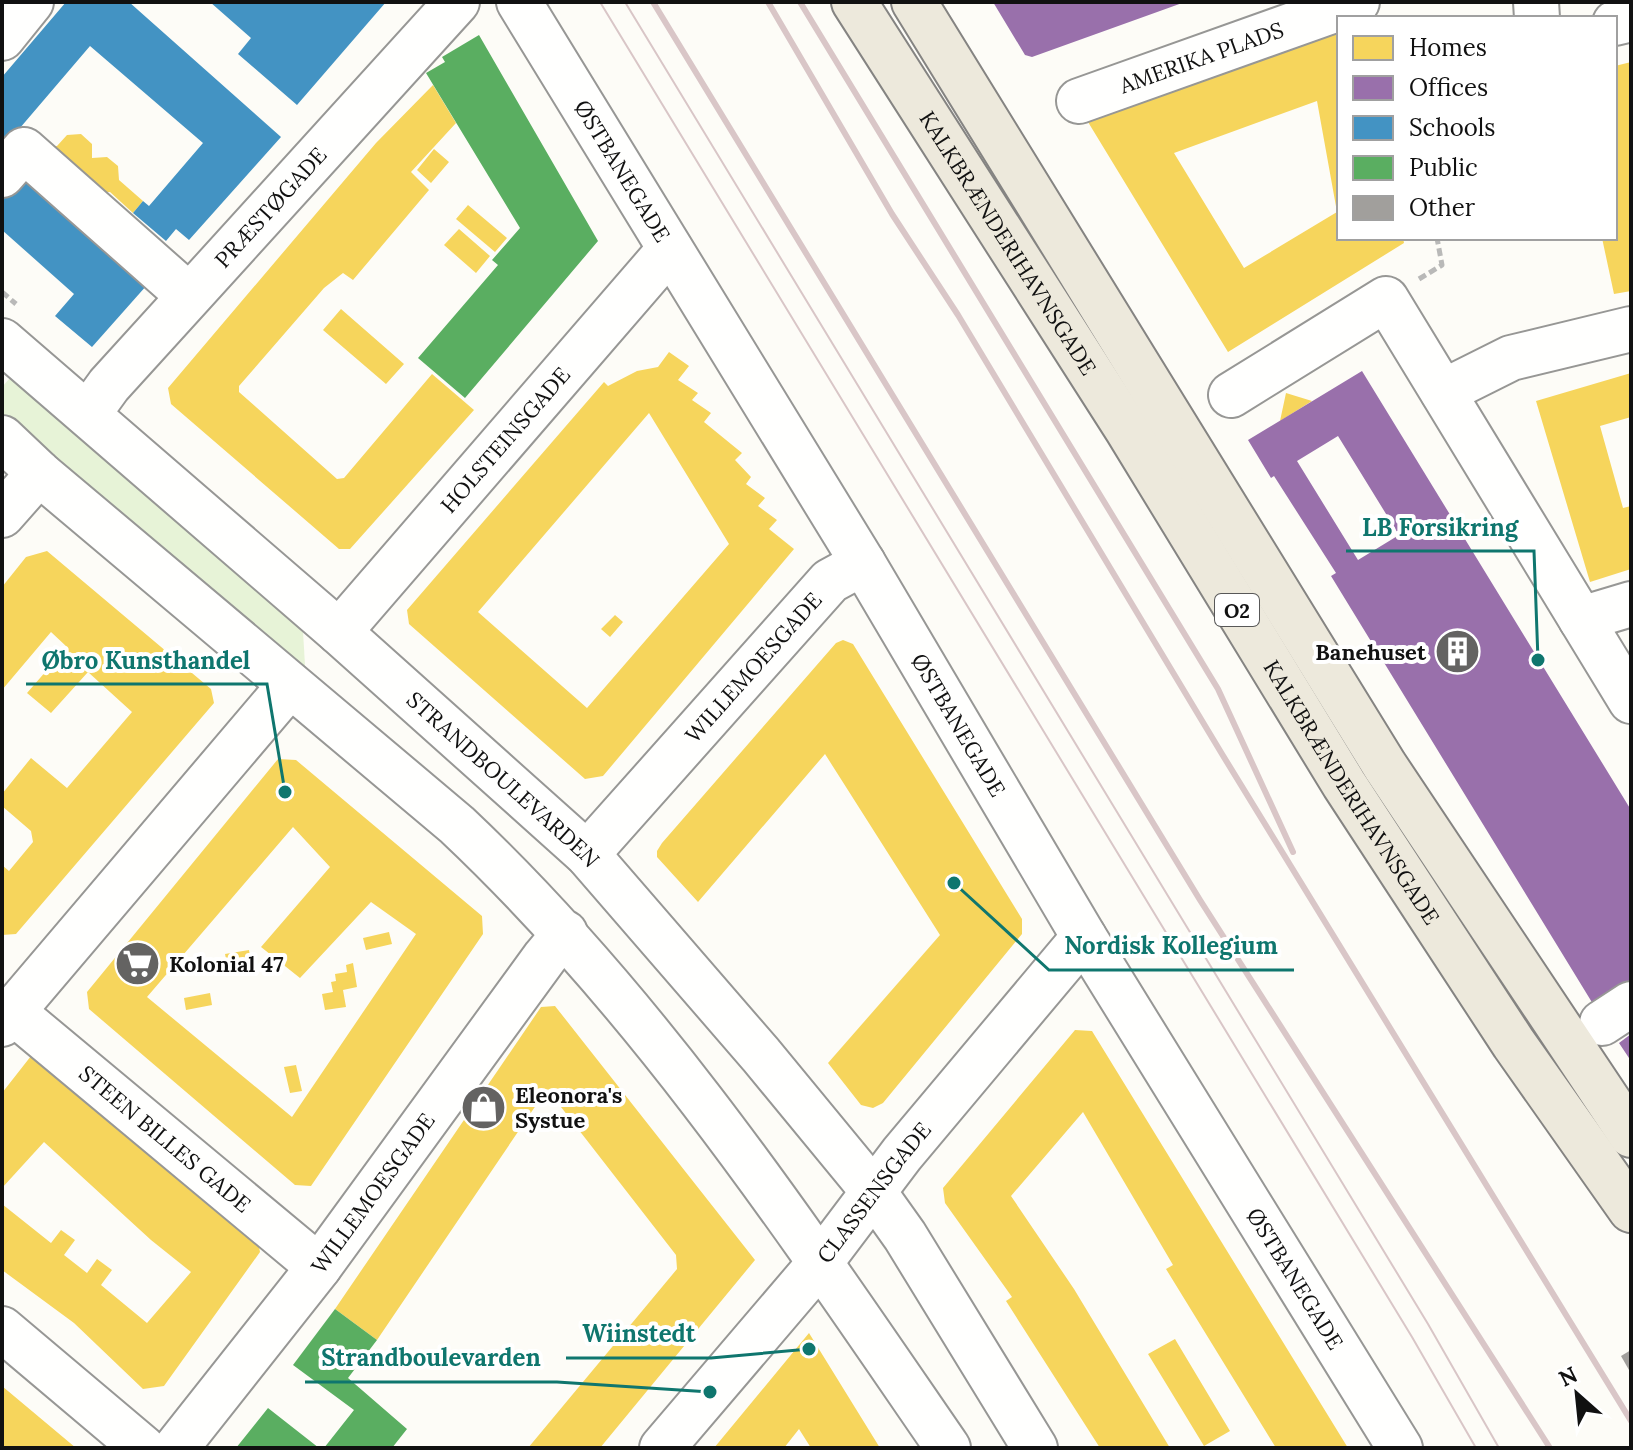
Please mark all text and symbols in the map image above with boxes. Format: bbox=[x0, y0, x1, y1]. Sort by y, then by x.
street label: AMERIKA PLADS bbox=[1115, 15, 1287, 100]
legend bbox=[1337, 16, 1617, 240]
text: Homes bbox=[1409, 32, 1487, 63]
text: Offices bbox=[1409, 72, 1488, 103]
street label: ØSTBANEGADE bbox=[568, 95, 677, 247]
street label: KALKBRÆNDERIHAVNSGADE bbox=[913, 106, 1103, 380]
text: Schools bbox=[1409, 112, 1495, 143]
street label: PRÆSTØGADE bbox=[209, 141, 332, 273]
text: Public bbox=[1409, 152, 1478, 183]
text: Other bbox=[1409, 192, 1476, 223]
street label: HOLSTEINSGADE bbox=[434, 361, 576, 519]
callout: LB Forsikring bbox=[1346, 503, 1534, 551]
text: LB Forsikring bbox=[1362, 512, 1520, 543]
street label: WILLEMOESGADE bbox=[679, 586, 828, 748]
road number: O2 bbox=[1215, 594, 1259, 626]
building icon: Banehuset bbox=[1433, 628, 1481, 676]
callout: Øbro Kunsthandel bbox=[26, 636, 267, 684]
place label: Banehuset bbox=[1315, 638, 1427, 666]
text: Øbro Kunsthandel bbox=[42, 645, 250, 676]
street label: ØSTBANEGADE bbox=[905, 648, 1012, 802]
street label: KALKBRÆNDERIHAVNSGADE bbox=[1258, 655, 1446, 930]
street label: STRANDBOULEVARDEN bbox=[401, 685, 606, 873]
callout: Nordisk Kollegium bbox=[1049, 922, 1294, 970]
text: Nordisk Kollegium bbox=[1064, 930, 1278, 961]
supermarket icon: Kolonial 47 bbox=[114, 940, 162, 988]
place label: Kolonial 47 bbox=[169, 950, 284, 978]
street label: STEEN BILLES GADE bbox=[73, 1059, 257, 1218]
place label: Eleonora's Systue bbox=[515, 1081, 622, 1134]
shop icon: Eleonora's Systue bbox=[460, 1084, 508, 1132]
street label: WILLEMOESGADE bbox=[305, 1107, 441, 1279]
street label: CLASSENSGADE bbox=[811, 1116, 937, 1269]
street label: ØSTBANEGADE bbox=[1241, 1202, 1350, 1355]
callout: Wiinstedt bbox=[566, 1310, 711, 1358]
text: Wiinstedt bbox=[582, 1318, 697, 1349]
callout: Strandboulevarden bbox=[305, 1334, 557, 1382]
text: Strandboulevarden bbox=[321, 1342, 541, 1373]
north arrow bbox=[1537, 1354, 1617, 1434]
text: N bbox=[1554, 1360, 1582, 1393]

